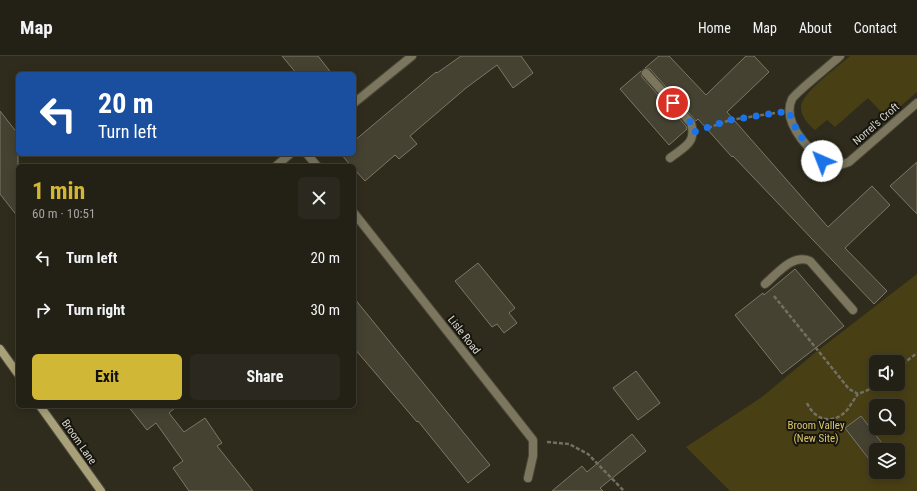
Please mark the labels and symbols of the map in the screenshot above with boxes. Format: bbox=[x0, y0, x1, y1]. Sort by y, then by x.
pin bbox=[656, 86, 690, 120]
street label: Norrel's Croft bbox=[850, 100, 902, 148]
position arrow bbox=[801, 140, 843, 182]
street label: Lisle Road bbox=[445, 313, 483, 357]
street label: Broom Lane bbox=[59, 417, 99, 467]
park label: Broom Valley (New Site) bbox=[787, 419, 845, 445]

